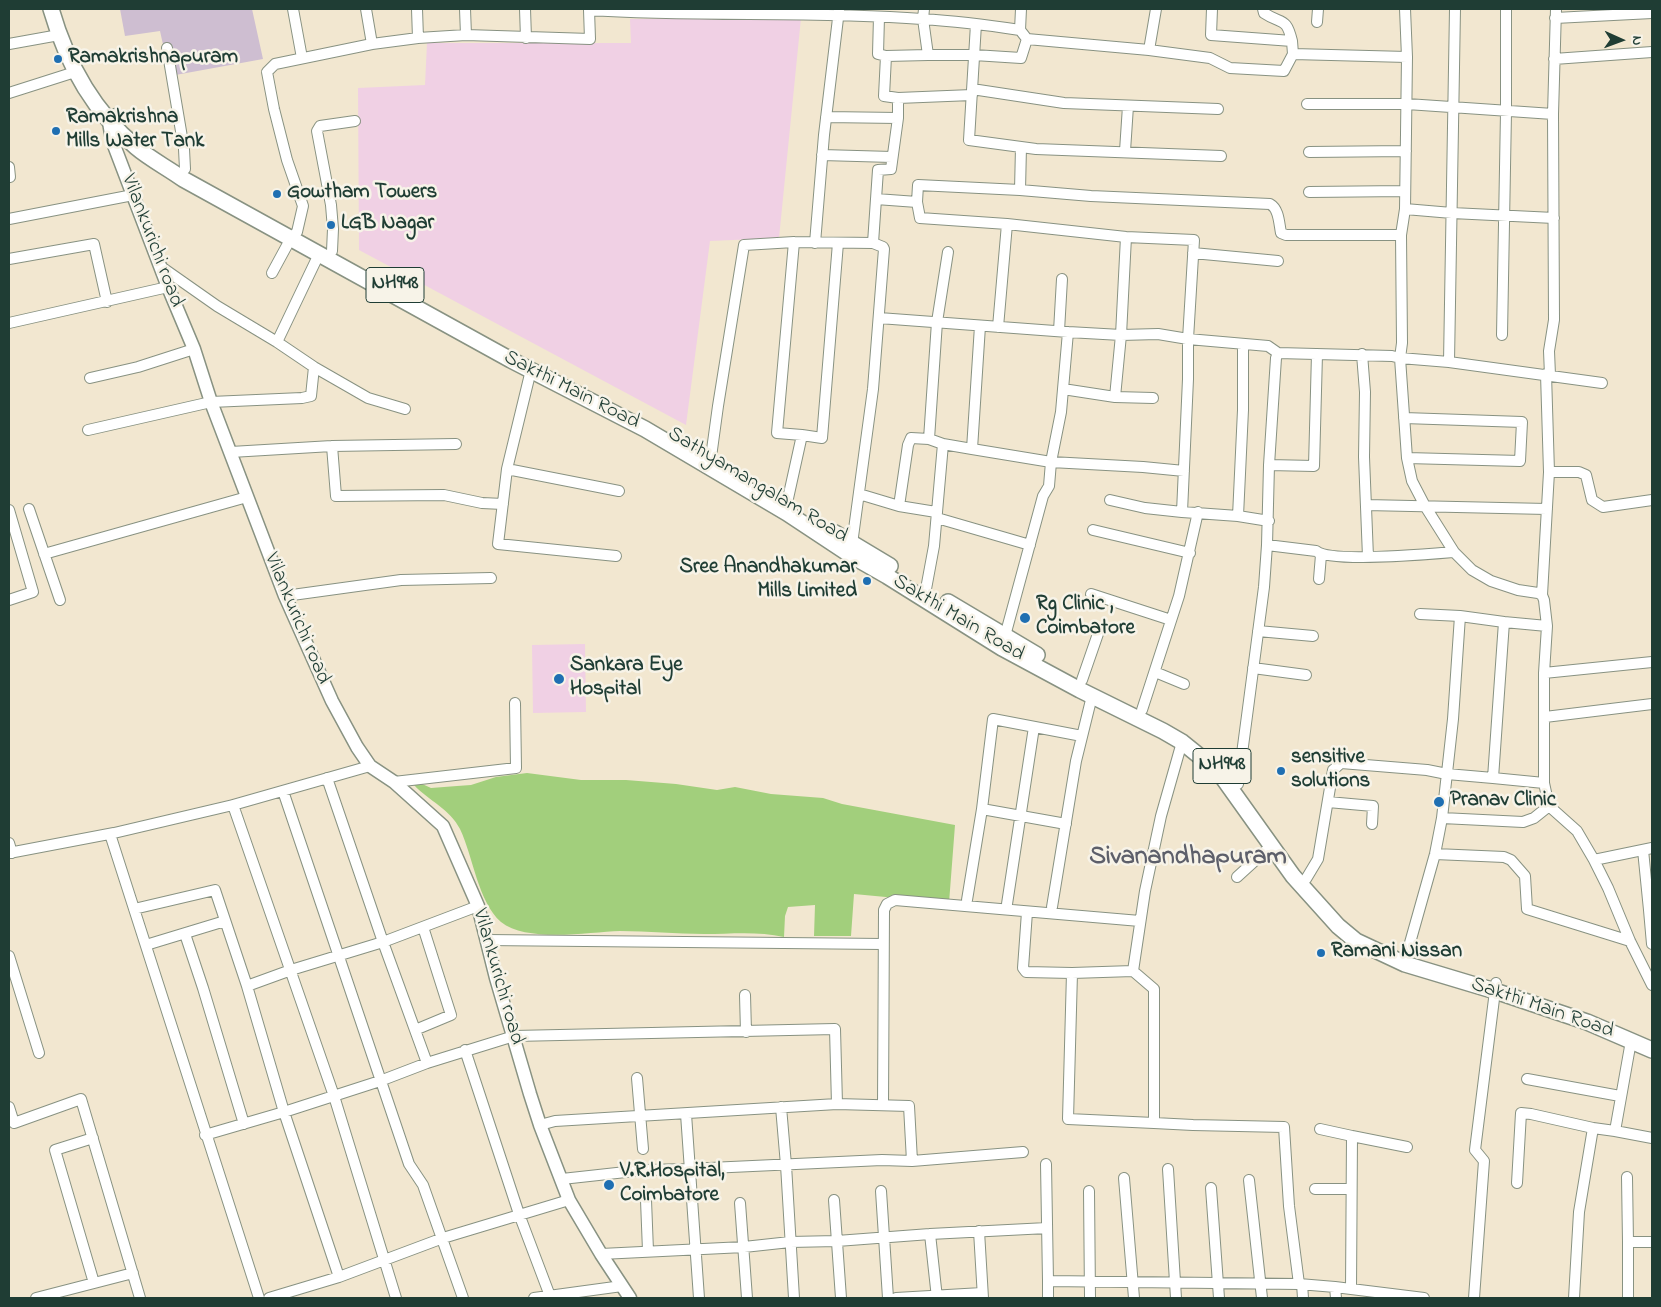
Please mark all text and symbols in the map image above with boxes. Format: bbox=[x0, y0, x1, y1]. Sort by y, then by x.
north arrow bbox=[1596, 15, 1646, 65]
text: N bbox=[1626, 35, 1647, 46]
place label: Ramakrishnapuram bbox=[68, 46, 238, 72]
marker: Ramakrishnapuram bbox=[52, 53, 64, 65]
place label: Ramakrishna Mills Water Tank bbox=[66, 106, 204, 156]
marker: Ramakrishna Mills Water Tank bbox=[50, 125, 62, 137]
street label: Vilankurichi road bbox=[114, 171, 188, 311]
place label: Gowtham Towers bbox=[287, 181, 437, 207]
marker: Gowtham Towers bbox=[271, 188, 283, 200]
place label: LGB Nagar bbox=[341, 212, 434, 238]
marker: LGB Nagar bbox=[325, 219, 337, 231]
road number: NH948 bbox=[366, 268, 424, 302]
street label: Sakthi Main Road bbox=[499, 346, 643, 436]
street label: Sathyamangalam Road bbox=[662, 422, 852, 550]
street label: Vilankurichi road bbox=[257, 550, 335, 688]
place label: Sree Anandhakumar Mills Limited bbox=[680, 556, 857, 606]
street label: Sakthi Main Road bbox=[888, 570, 1028, 668]
marker: Sree Anandhakumar Mills Limited bbox=[861, 575, 873, 587]
place label: Rg Clinic , Coimbatore bbox=[1036, 593, 1135, 643]
marker: Rg Clinic , Coimbatore bbox=[1018, 611, 1032, 625]
place label: Sankara Eye Hospital bbox=[570, 654, 683, 704]
marker: Sankara Eye Hospital bbox=[552, 672, 566, 686]
place label: sensitive solutions bbox=[1291, 746, 1370, 796]
road number: NH948 bbox=[1193, 748, 1251, 784]
marker: sensitive solutions bbox=[1275, 765, 1287, 777]
place label: Pranav Clinic bbox=[1450, 789, 1556, 815]
marker: Pranav Clinic bbox=[1432, 795, 1446, 809]
district label: Sivanandhapuram bbox=[1089, 843, 1287, 875]
street label: Vilankurichi road bbox=[466, 906, 528, 1048]
place label: Ramani Nissan bbox=[1331, 940, 1462, 966]
marker: Ramani Nissan bbox=[1315, 947, 1327, 959]
street label: Sakthi Main Road bbox=[1467, 973, 1617, 1045]
place label: V.R.Hospital, Coimbatore bbox=[620, 1160, 725, 1210]
marker: V.R.Hospital, Coimbatore bbox=[602, 1178, 616, 1192]

